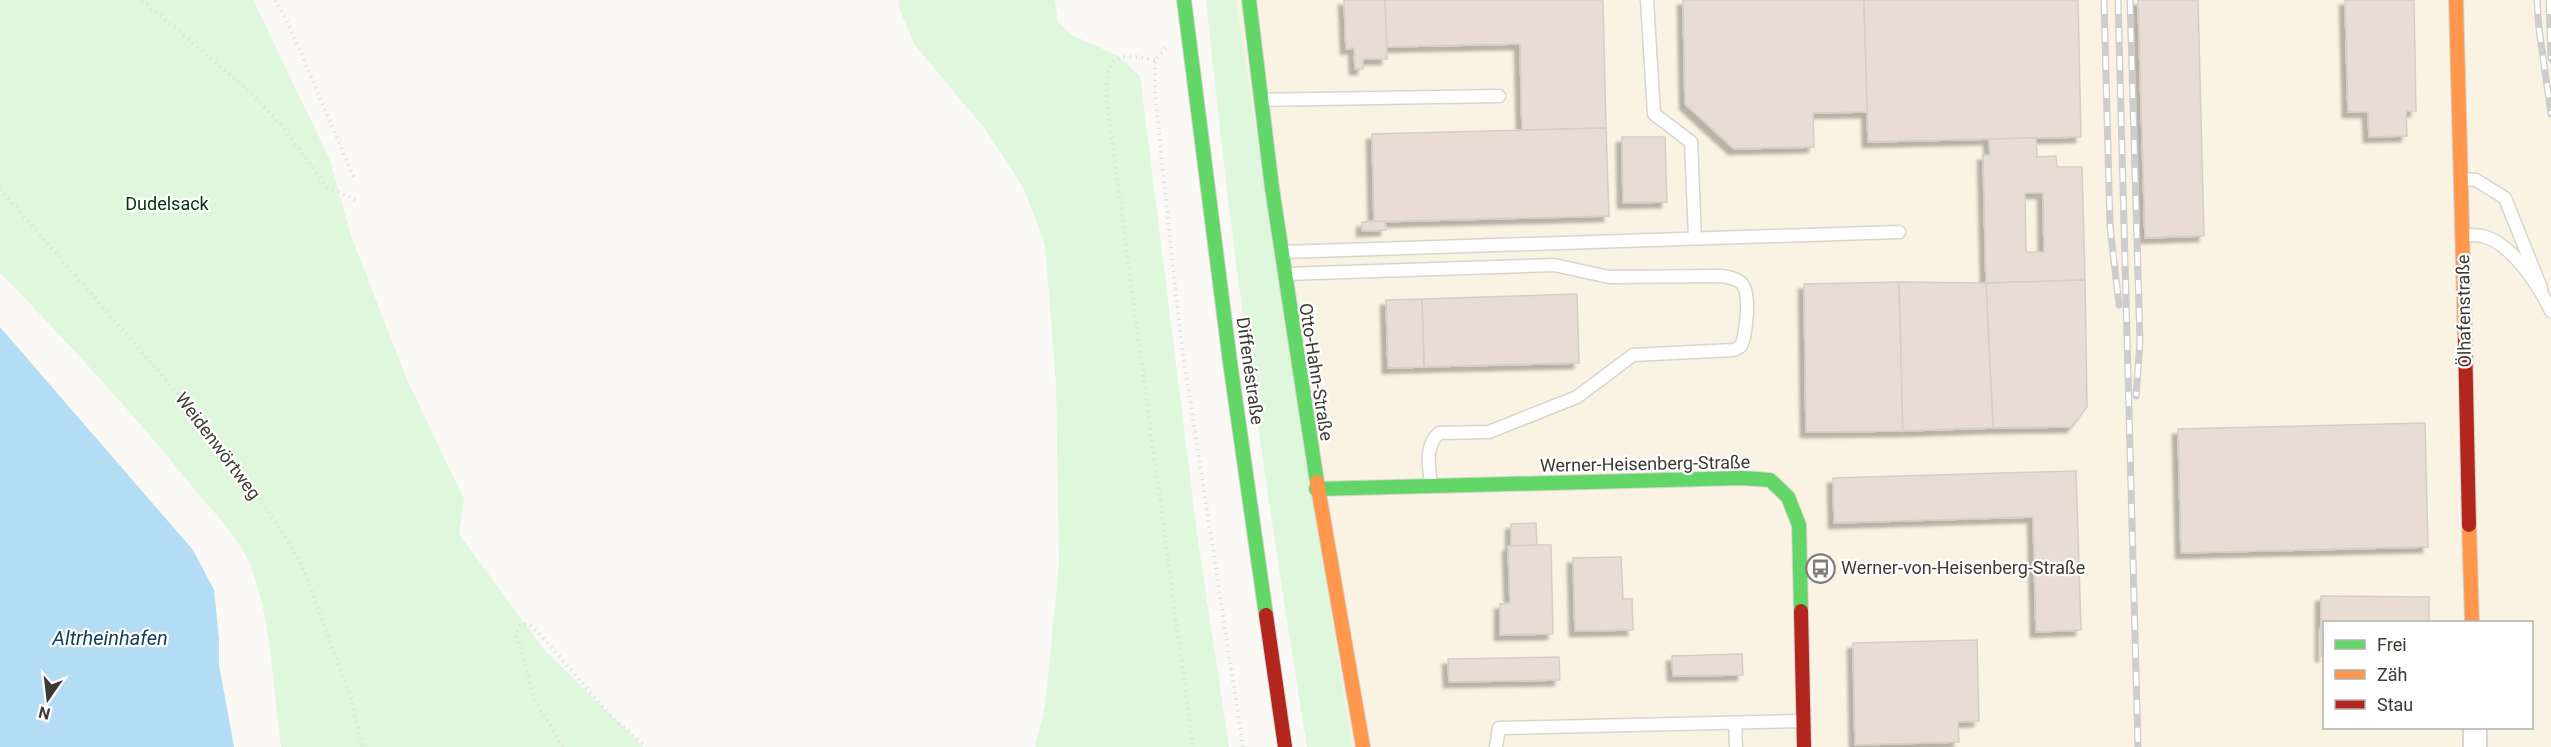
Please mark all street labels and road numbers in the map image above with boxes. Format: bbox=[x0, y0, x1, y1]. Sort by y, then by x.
street label: Ölhafenstraße bbox=[2452, 254, 2475, 368]
street label: Otto-Hahn-Straße bbox=[1295, 302, 1338, 442]
street label: Diffenéstraße bbox=[1233, 316, 1268, 426]
street label: Weidenwörtweg bbox=[171, 388, 265, 503]
street label: Werner-Heisenberg-Straße bbox=[1540, 451, 1750, 476]

